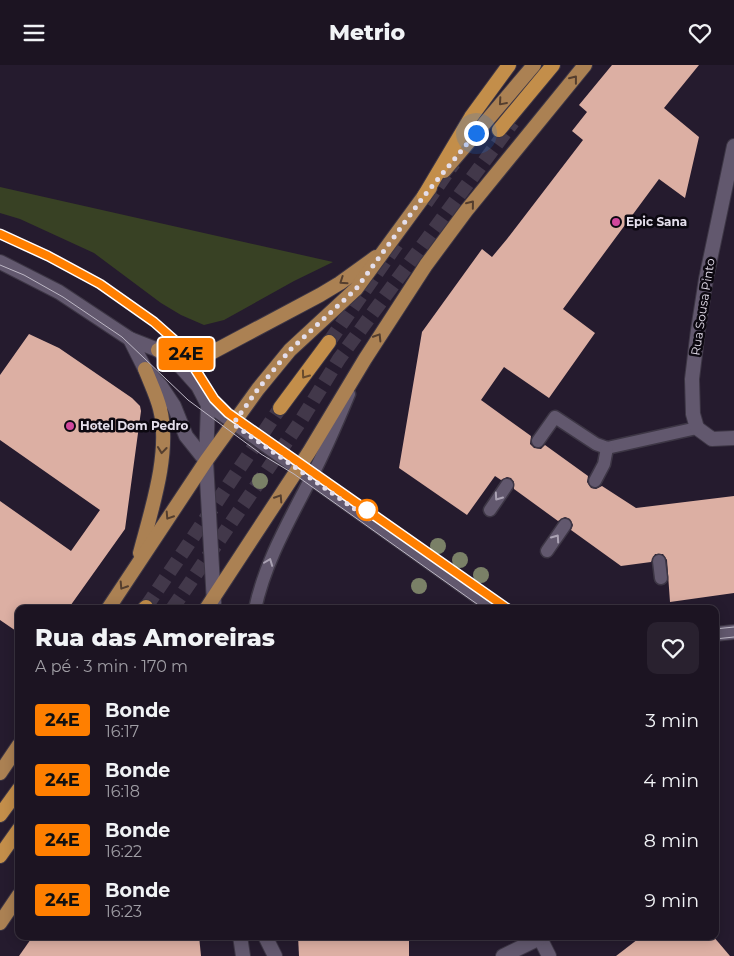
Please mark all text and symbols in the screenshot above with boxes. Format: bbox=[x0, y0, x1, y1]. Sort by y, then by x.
icon: menu bbox=[20, 19, 48, 47]
text: Metrio bbox=[329, 19, 405, 46]
icon: heart bbox=[686, 19, 714, 47]
one-way arrow bbox=[569, 76, 577, 85]
one-way arrow bbox=[499, 96, 508, 105]
your location bbox=[464, 121, 489, 146]
one-way arrow bbox=[466, 201, 475, 210]
place label: Epic Sana bbox=[626, 214, 687, 229]
marker: Epic Sana bbox=[610, 216, 622, 228]
street label: Rua Sousa Pinto bbox=[687, 257, 718, 357]
one-way arrow bbox=[339, 274, 348, 284]
one-way arrow bbox=[372, 334, 381, 343]
line badge: 24E bbox=[157, 338, 215, 370]
text: 24E bbox=[169, 343, 203, 365]
one-way arrow bbox=[302, 369, 311, 379]
place label: Hotel Dom Pedro bbox=[80, 418, 189, 433]
marker: Hotel Dom Pedro bbox=[64, 420, 76, 432]
one-way arrow bbox=[157, 447, 168, 455]
one-way arrow bbox=[495, 492, 504, 501]
one-way arrow bbox=[273, 494, 282, 503]
unlabelled marker bbox=[356, 499, 378, 521]
one-way arrow bbox=[166, 511, 175, 520]
one-way arrow bbox=[550, 534, 559, 544]
one-way arrow bbox=[263, 558, 273, 567]
one-way arrow bbox=[120, 580, 129, 590]
button: heart bbox=[647, 622, 699, 674]
text: Rua das Amoreiras bbox=[35, 623, 275, 652]
text: A pé · 3 min · 170 m bbox=[35, 657, 188, 676]
text: Bonde bbox=[105, 699, 170, 722]
text: 24E bbox=[45, 709, 80, 731]
text: 3 min bbox=[645, 709, 699, 732]
text: 16:17 bbox=[105, 722, 139, 741]
text: Bonde bbox=[105, 759, 170, 782]
text: 24E bbox=[45, 769, 80, 791]
text: 4 min bbox=[643, 769, 699, 792]
text: 16:18 bbox=[105, 782, 140, 801]
text: Bonde bbox=[105, 819, 170, 842]
text: 24E bbox=[45, 829, 80, 851]
text: 8 min bbox=[644, 829, 699, 852]
text: 16:22 bbox=[105, 842, 142, 861]
text: Bonde bbox=[105, 879, 170, 902]
text: 24E bbox=[45, 889, 80, 911]
text: 9 min bbox=[644, 889, 699, 912]
text: 16:23 bbox=[105, 902, 142, 921]

